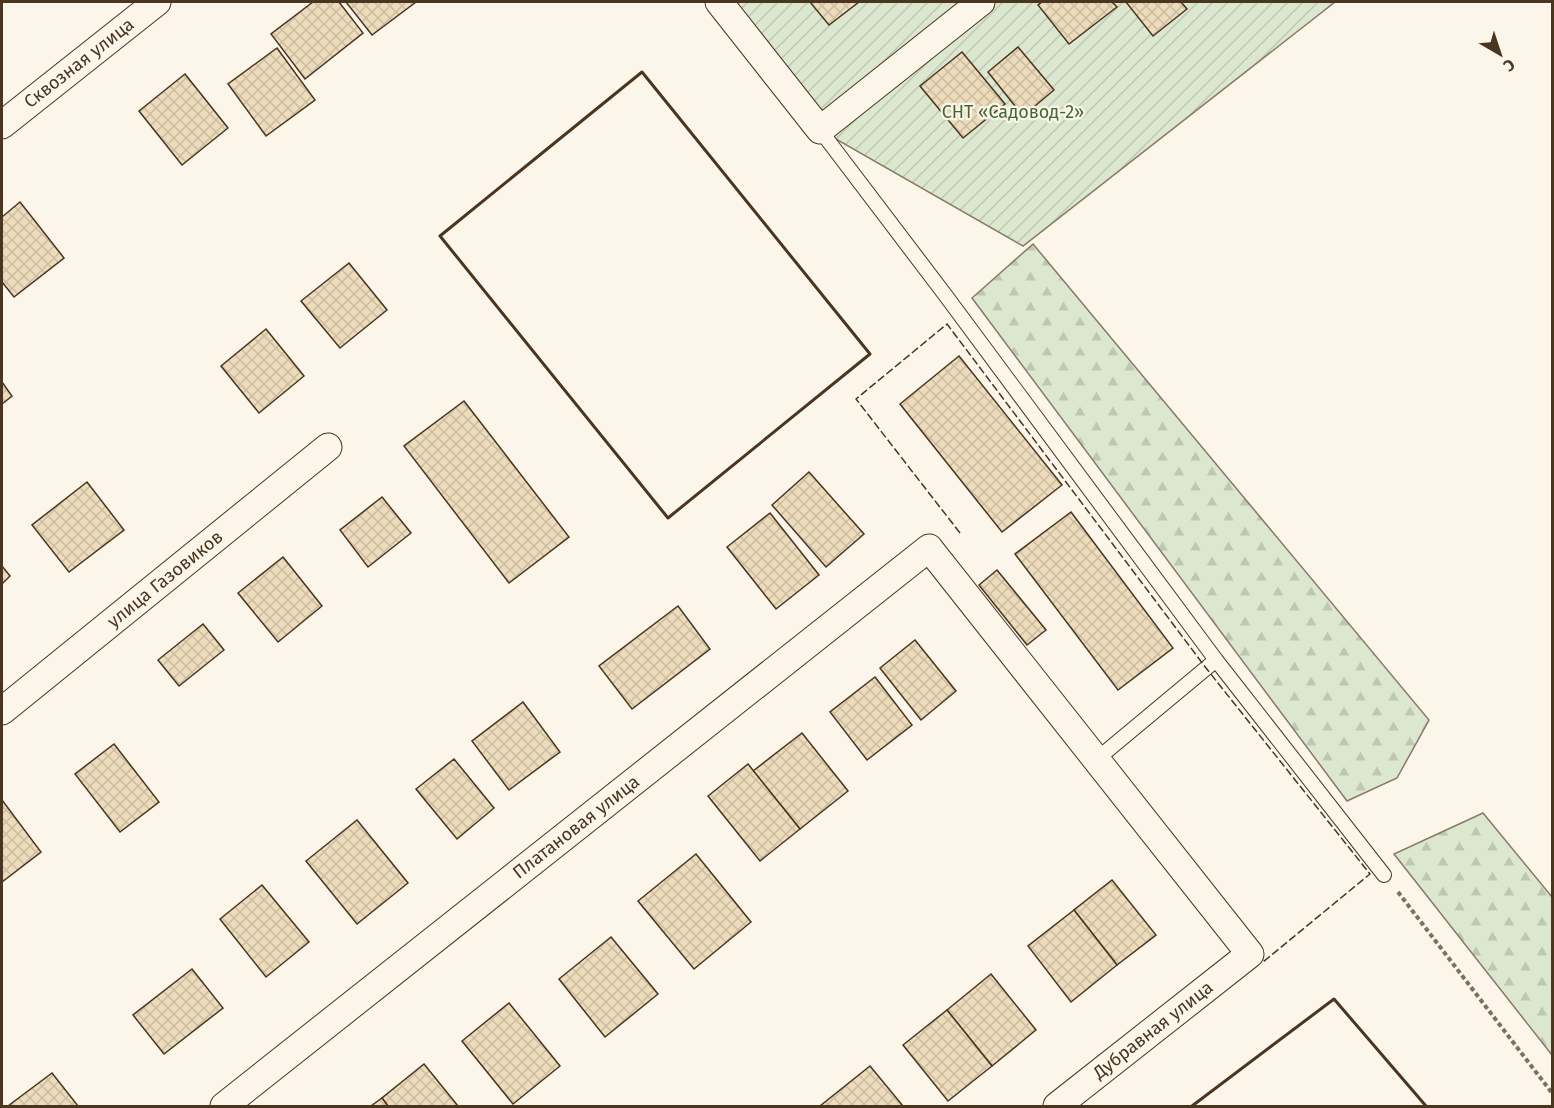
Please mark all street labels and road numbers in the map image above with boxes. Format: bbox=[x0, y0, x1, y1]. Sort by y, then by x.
street label: Сквозная улица bbox=[20, 13, 138, 113]
street label: улица Газовиков bbox=[103, 526, 227, 632]
street label: Платановая улица bbox=[508, 771, 644, 883]
street label: Дубравная улица bbox=[1088, 976, 1217, 1084]

